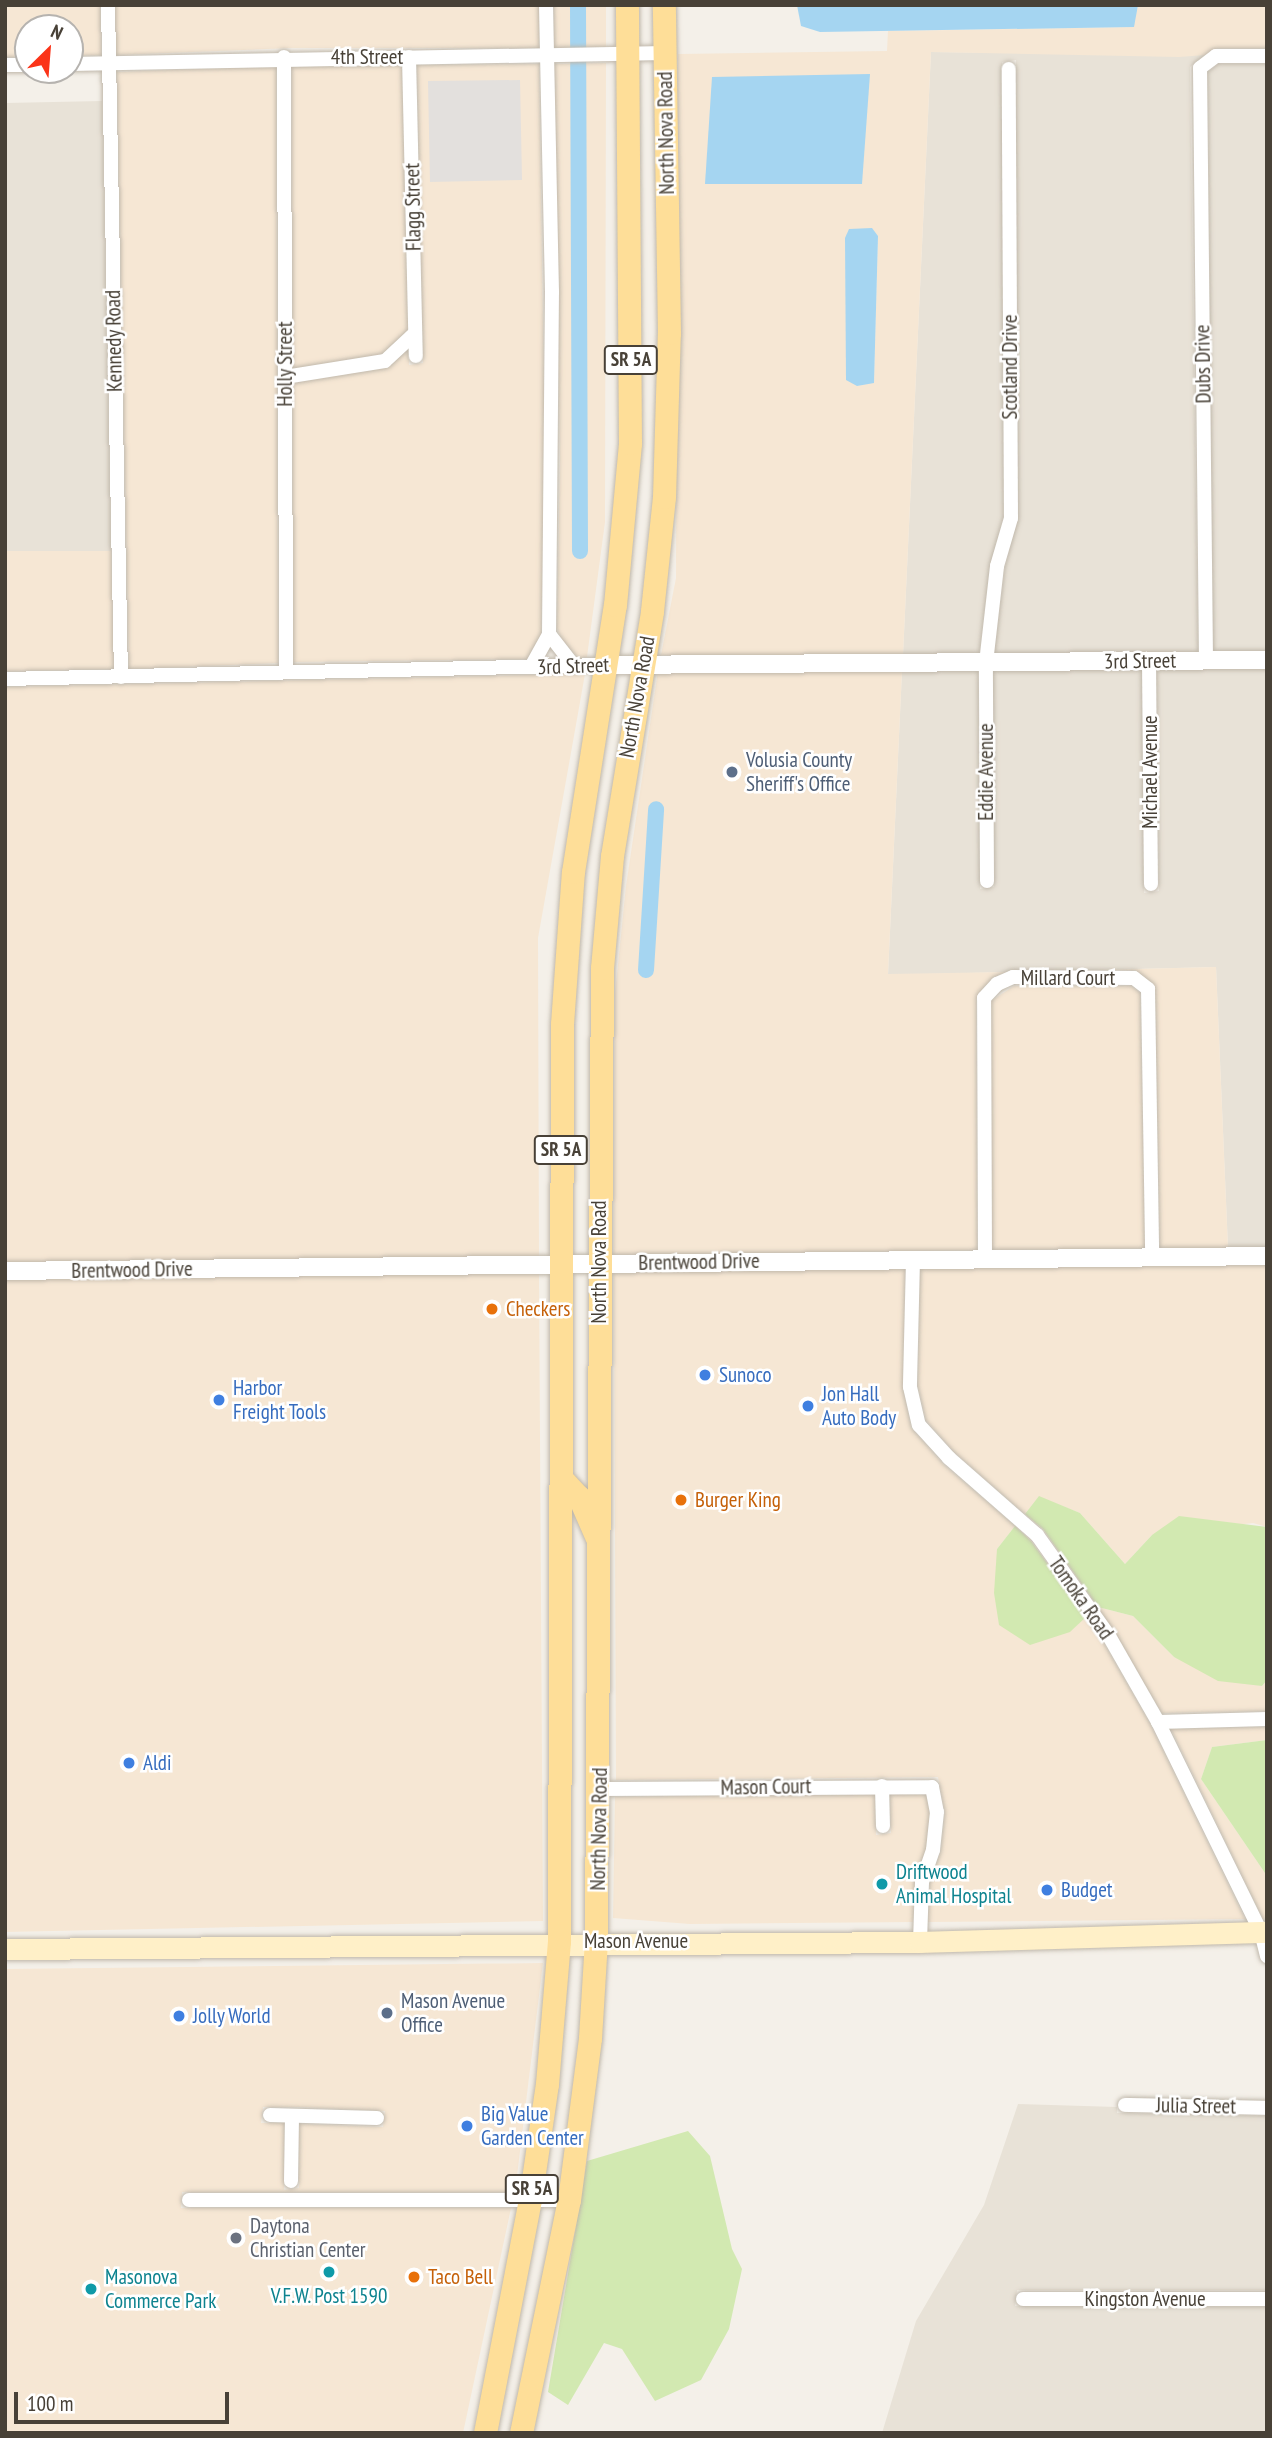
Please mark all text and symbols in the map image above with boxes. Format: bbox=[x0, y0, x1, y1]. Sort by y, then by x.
north arrow bbox=[14, 14, 84, 84]
text: N bbox=[47, 19, 67, 45]
street label: 4th Street bbox=[331, 44, 403, 70]
street label: North Nova Road bbox=[652, 71, 680, 195]
street label: Flagg Street bbox=[400, 163, 426, 251]
street label: Kennedy Road bbox=[101, 289, 127, 393]
street label: Scotland Drive bbox=[997, 314, 1023, 420]
street label: Holly Street bbox=[272, 321, 298, 407]
street label: Dubs Drive bbox=[1190, 324, 1216, 404]
road number: SR 5A bbox=[603, 344, 659, 376]
street label: North Nova Road bbox=[614, 634, 660, 760]
street label: 3rd Street bbox=[1104, 648, 1176, 674]
street label: 3rd Street bbox=[536, 652, 610, 680]
street label: Michael Avenue bbox=[1137, 715, 1163, 829]
street label: Eddie Avenue bbox=[973, 723, 999, 821]
place label: Volusia County Sheriff's Office bbox=[746, 747, 852, 797]
marker: Volusia County Sheriff's Office bbox=[724, 764, 740, 780]
street label: Millard Court bbox=[1021, 965, 1115, 991]
road number: SR 5A bbox=[533, 1134, 589, 1166]
street label: North Nova Road bbox=[586, 1200, 612, 1324]
street label: Brentwood Drive bbox=[638, 1248, 760, 1276]
street label: Brentwood Drive bbox=[71, 1256, 193, 1284]
place label: Checkers bbox=[506, 1296, 570, 1322]
marker: Checkers bbox=[484, 1301, 500, 1317]
place label: Sunoco bbox=[719, 1362, 772, 1388]
marker: Sunoco bbox=[697, 1367, 713, 1383]
place label: Harbor Freight Tools bbox=[233, 1375, 327, 1425]
place label: Jon Hall Auto Body bbox=[822, 1381, 896, 1431]
marker: Harbor Freight Tools bbox=[211, 1392, 227, 1408]
marker: Jon Hall Auto Body bbox=[800, 1398, 816, 1414]
place label: Burger King bbox=[695, 1487, 781, 1513]
marker: Burger King bbox=[673, 1492, 689, 1508]
street label: Tomoka Road bbox=[1043, 1552, 1119, 1644]
place label: Aldi bbox=[143, 1750, 171, 1776]
marker: Aldi bbox=[121, 1755, 137, 1771]
street label: North Nova Road bbox=[585, 1767, 613, 1891]
street label: Mason Court bbox=[720, 1774, 812, 1800]
place label: Driftwood Animal Hospital bbox=[896, 1859, 1011, 1909]
marker: Driftwood Animal Hospital bbox=[874, 1876, 890, 1892]
place label: Budget bbox=[1061, 1877, 1113, 1903]
marker: Budget bbox=[1039, 1882, 1055, 1898]
street label: Mason Avenue bbox=[584, 1928, 688, 1954]
place label: Mason Avenue Office bbox=[401, 1988, 506, 2038]
place label: Jolly World bbox=[193, 2003, 271, 2029]
marker: Mason Avenue Office bbox=[379, 2005, 395, 2021]
marker: Jolly World bbox=[171, 2008, 187, 2024]
street label: Julia Street bbox=[1156, 2093, 1236, 2119]
place label: Big Value Garden Center bbox=[481, 2101, 584, 2151]
marker: Big Value Garden Center bbox=[459, 2118, 475, 2134]
road number: SR 5A bbox=[504, 2174, 560, 2204]
place label: Daytona Christian Center bbox=[250, 2213, 366, 2263]
marker: Daytona Christian Center bbox=[228, 2230, 244, 2246]
place label: Masonova Commerce Park bbox=[105, 2264, 216, 2314]
marker: V.F.W. Post 1590 bbox=[321, 2264, 337, 2280]
place label: Taco Bell bbox=[428, 2264, 493, 2290]
marker: Taco Bell bbox=[406, 2269, 422, 2285]
marker: Masonova Commerce Park bbox=[83, 2281, 99, 2297]
place label: V.F.W. Post 1590 bbox=[270, 2283, 388, 2309]
street label: Kingston Avenue bbox=[1084, 2286, 1206, 2312]
scale bar bbox=[18, 2378, 233, 2422]
text: 100 m bbox=[27, 2390, 73, 2417]

